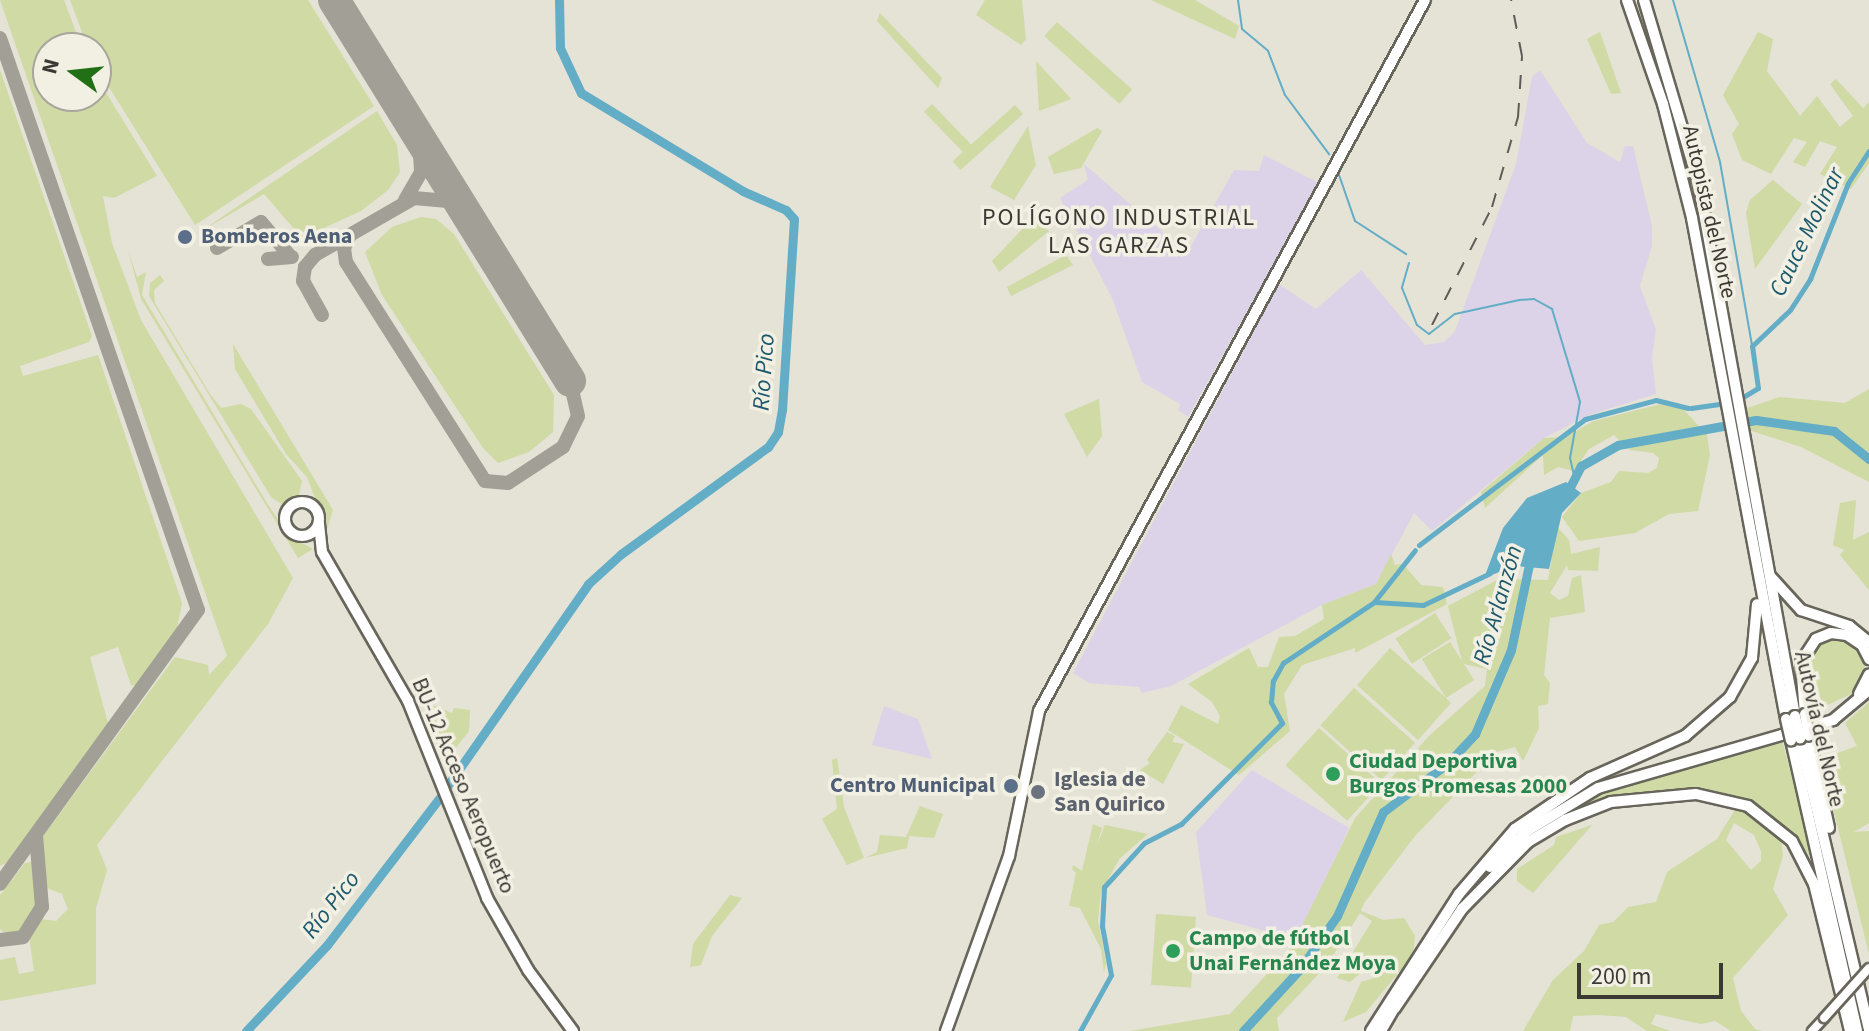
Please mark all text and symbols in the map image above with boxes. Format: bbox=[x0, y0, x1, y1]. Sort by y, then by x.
north arrow bbox=[32, 32, 112, 112]
text: N bbox=[33, 55, 68, 78]
street label: Autopista del Norte bbox=[1676, 123, 1742, 301]
water label: Cauce Molinar bbox=[1763, 163, 1851, 301]
district label: POLÍGONO INDUSTRIAL LAS GARZAS bbox=[982, 204, 1256, 260]
place label: Bomberos Aena bbox=[201, 224, 352, 250]
marker: Bomberos Aena bbox=[176, 228, 194, 246]
water label: Río Pico bbox=[747, 332, 781, 412]
water label: Río Arlanzón bbox=[1467, 542, 1529, 668]
street label: Autovía del Norte bbox=[1788, 649, 1850, 809]
street label: BU-12 Acceso Aeropuerto bbox=[406, 674, 520, 898]
place label: Ciudad Deportiva Burgos Promesas 2000 bbox=[1349, 748, 1567, 800]
marker: Ciudad Deportiva Burgos Promesas 2000 bbox=[1324, 765, 1342, 783]
place label: Iglesia de San Quirico bbox=[1054, 766, 1165, 818]
place label: Centro Municipal bbox=[830, 773, 995, 799]
marker: Centro Municipal bbox=[1002, 777, 1020, 795]
marker: Iglesia de San Quirico bbox=[1029, 783, 1047, 801]
water label: Río Pico bbox=[296, 866, 366, 944]
place label: Campo de fútbol Unai Fernández Moya bbox=[1189, 925, 1396, 976]
marker: Campo de fútbol Unai Fernández Moya bbox=[1164, 942, 1182, 960]
scale bar bbox=[1581, 947, 1727, 997]
text: 200 m bbox=[1591, 959, 1651, 994]

